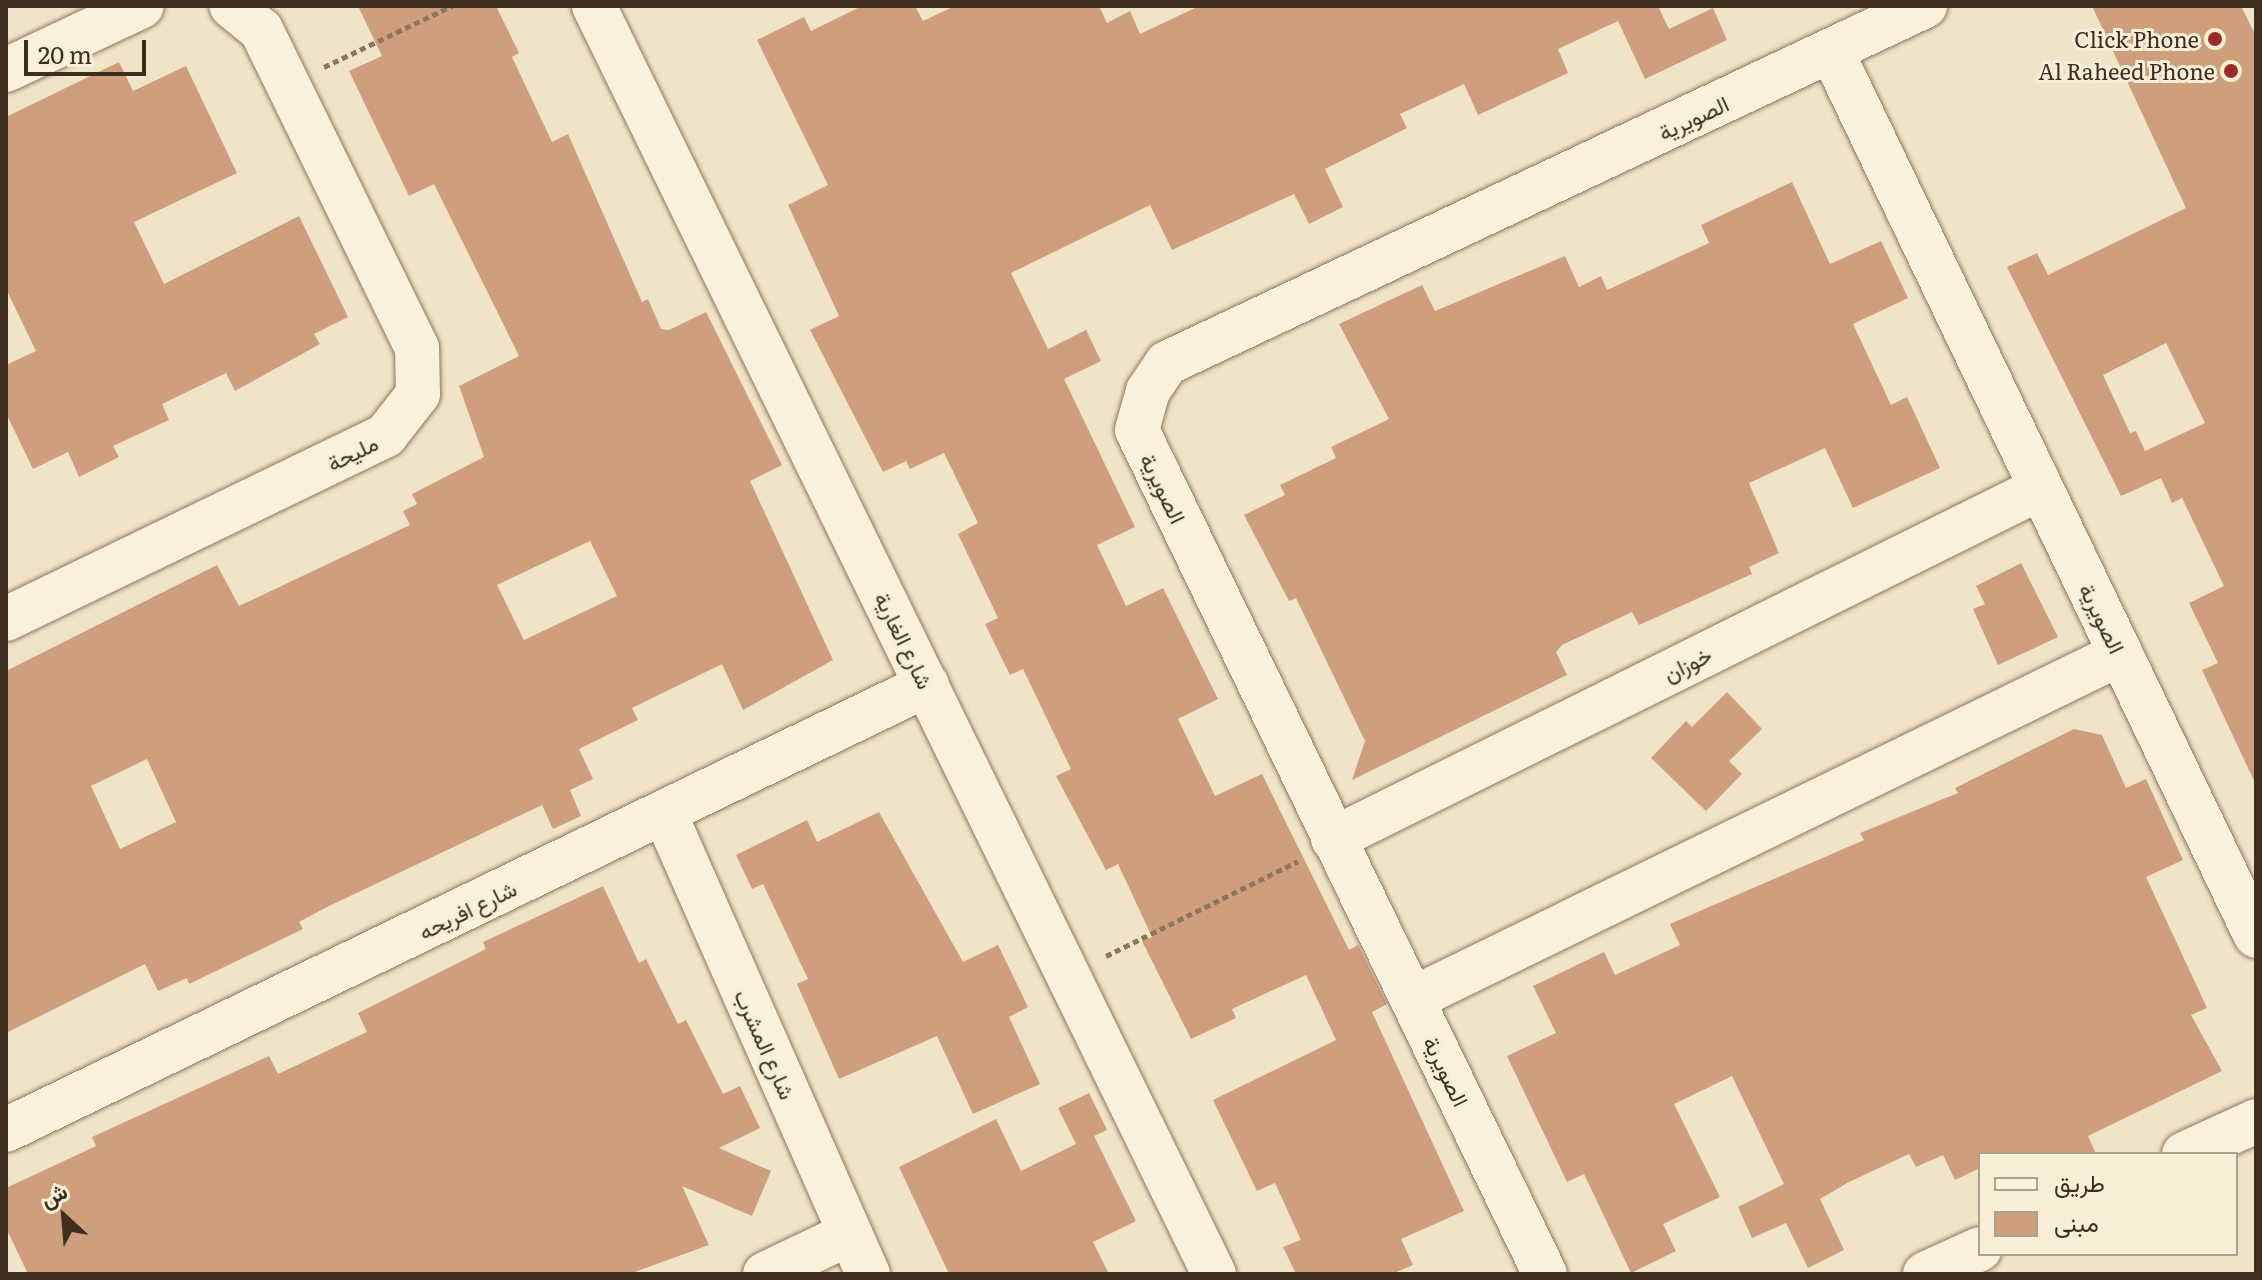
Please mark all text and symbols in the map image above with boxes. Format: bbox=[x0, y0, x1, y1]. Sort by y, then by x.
scale bar bbox=[28, 24, 150, 74]
place label: Click Phone bbox=[2074, 26, 2199, 52]
marker: Click Phone bbox=[2206, 30, 2224, 48]
text: 20 m bbox=[38, 36, 92, 71]
place label: Al Raheed Phone bbox=[2038, 58, 2215, 84]
marker: Al Raheed Phone bbox=[2222, 62, 2240, 80]
street label: الصويرية bbox=[1654, 89, 1732, 145]
street label: مليحة bbox=[322, 428, 382, 476]
street label: الصويرية bbox=[1136, 449, 1192, 527]
street label: الصويرية bbox=[2075, 579, 2131, 657]
street label: شارع الغارية bbox=[870, 587, 940, 693]
street label: خوزان bbox=[1659, 640, 1715, 686]
street label: شارع افريحه bbox=[414, 874, 520, 944]
street label: شارع المشرب bbox=[730, 985, 802, 1103]
street label: الصويرية bbox=[1419, 1032, 1475, 1110]
legend bbox=[1978, 1152, 2238, 1256]
text: طريق bbox=[2054, 1164, 2105, 1199]
text: ش bbox=[34, 1173, 72, 1215]
north arrow bbox=[24, 1176, 104, 1256]
text: مبنى bbox=[2054, 1204, 2099, 1239]

